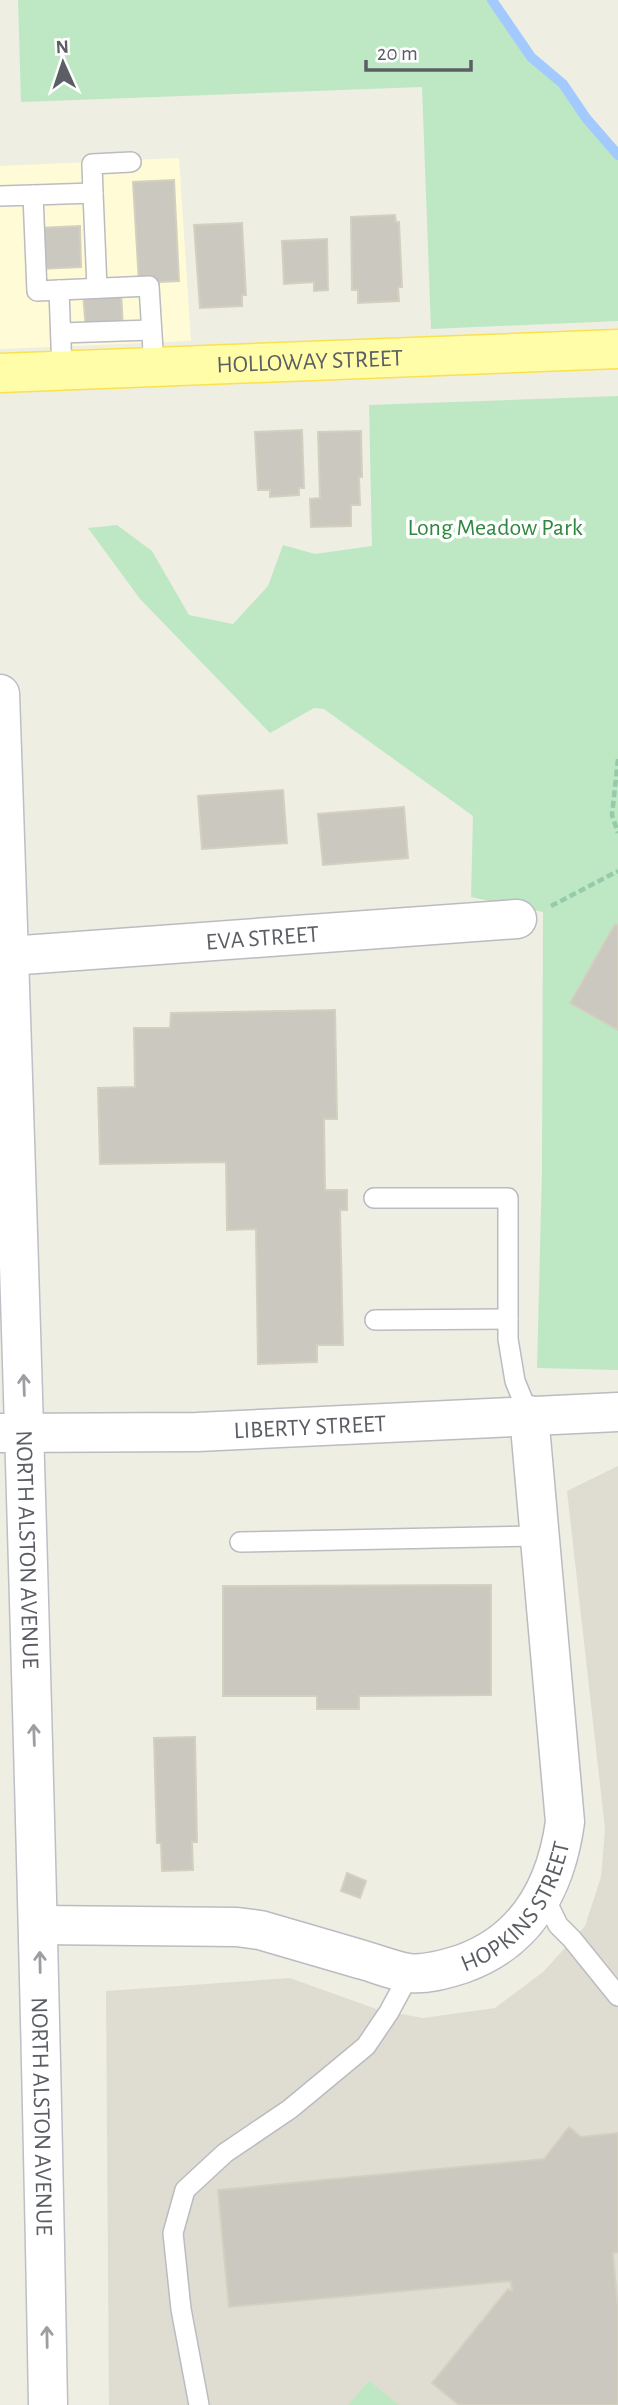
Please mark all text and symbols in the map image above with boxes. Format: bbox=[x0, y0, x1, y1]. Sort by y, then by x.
north arrow bbox=[28, 28, 98, 98]
scale bar bbox=[366, 28, 471, 72]
text: N bbox=[55, 38, 69, 57]
text: 20 m bbox=[377, 43, 418, 64]
street label: HOLLOWAY STREET bbox=[216, 346, 404, 378]
park label: Long Meadow Park bbox=[407, 516, 583, 540]
street label: EVA STREET bbox=[205, 922, 320, 955]
one-way arrow bbox=[17, 1374, 31, 1397]
street label: LIBERTY STREET bbox=[233, 1412, 387, 1443]
street label: NORTH ALSTON AVENUE bbox=[11, 1430, 42, 1670]
one-way arrow bbox=[28, 1724, 41, 1747]
street label: HOPKINS STREET bbox=[458, 1839, 574, 1976]
one-way arrow bbox=[34, 1951, 47, 1974]
street label: NORTH ALSTON AVENUE bbox=[27, 1997, 56, 2236]
one-way arrow bbox=[40, 2326, 53, 2349]

